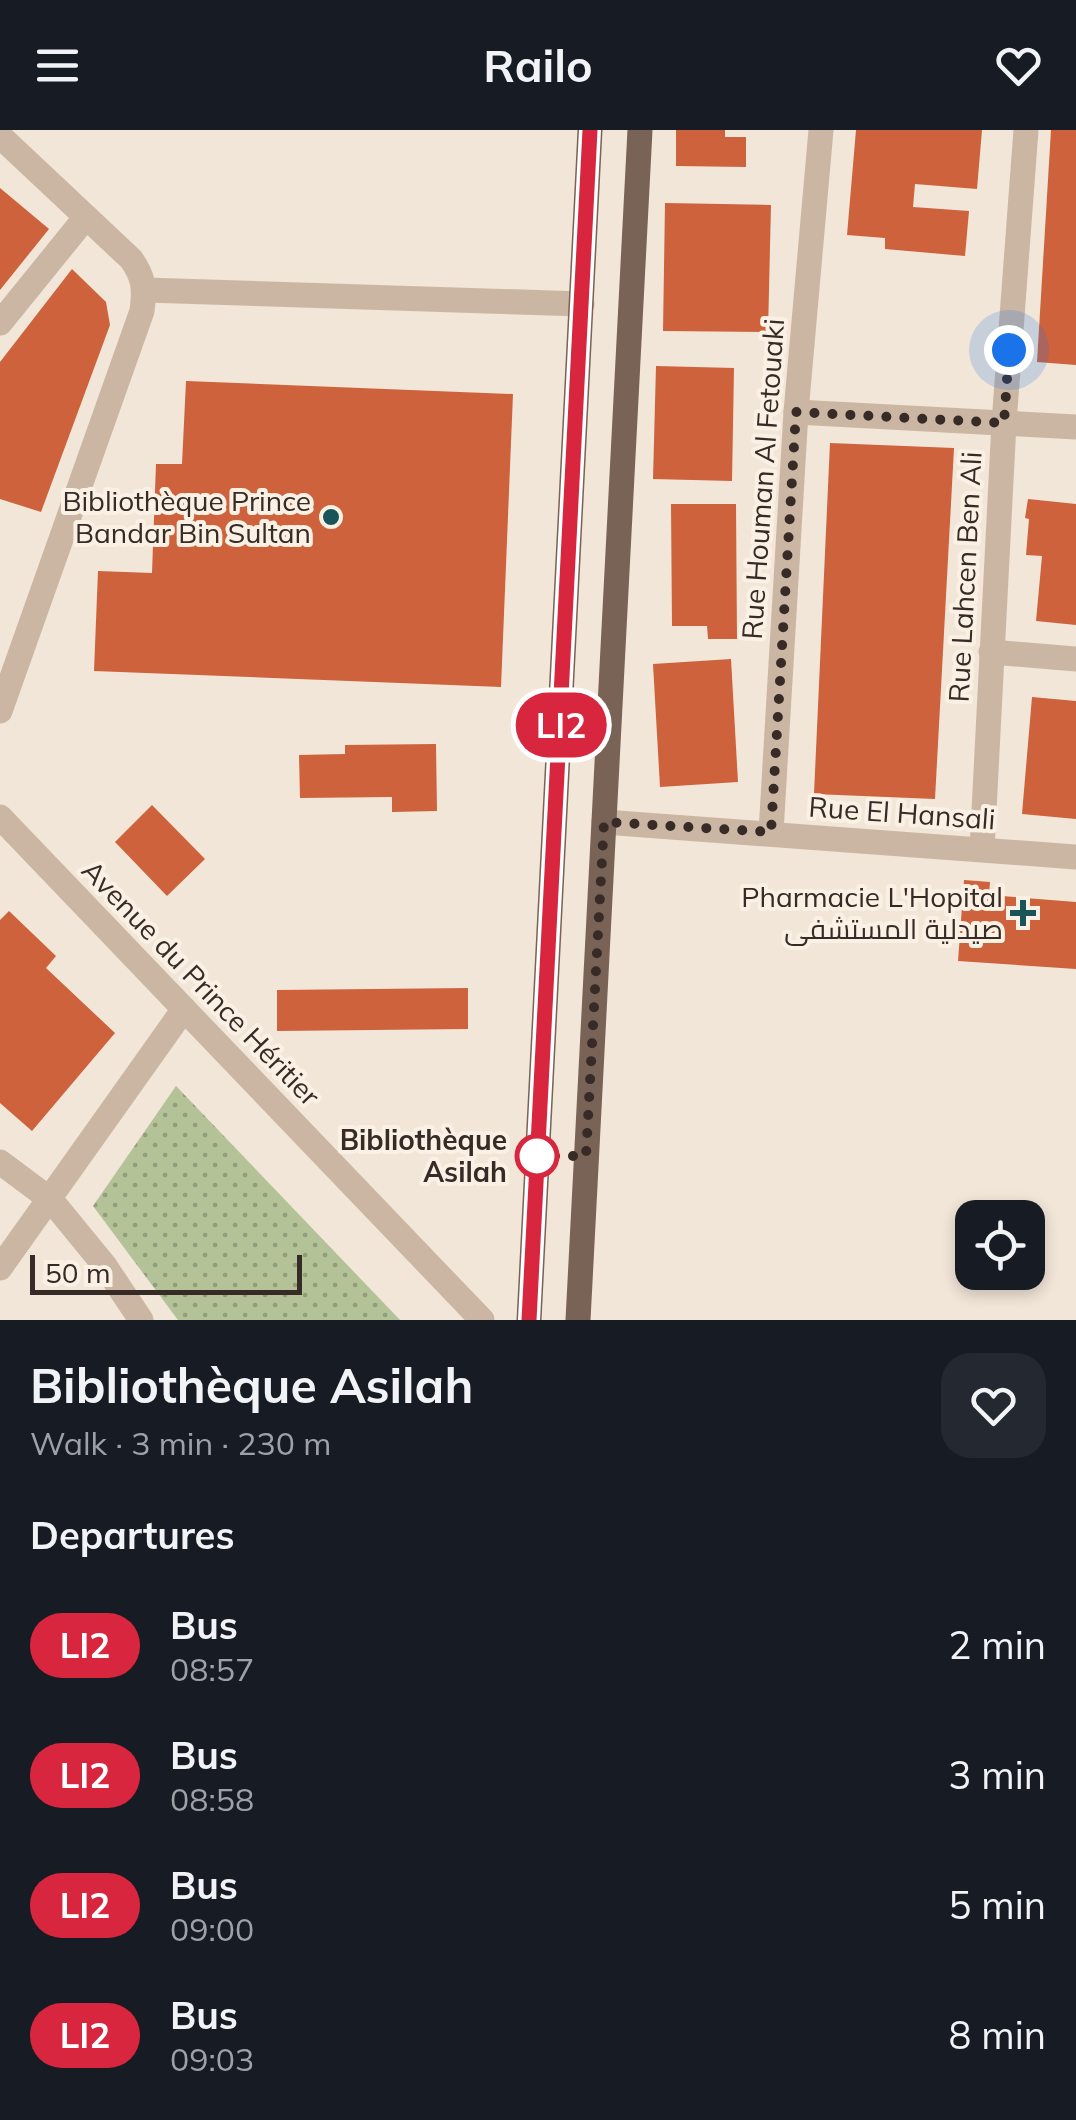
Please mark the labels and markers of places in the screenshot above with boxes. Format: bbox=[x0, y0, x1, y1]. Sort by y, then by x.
place label: Bibliothèque Prince Bandar Bin Sultan bbox=[62, 483, 311, 550]
marker: Bibliothèque Prince Bandar Bin Sultan bbox=[320, 506, 342, 528]
place label: Pharmacie L'Hopital صيدلية المستشفى bbox=[741, 879, 1003, 946]
marker: Pharmacie L'Hopital صيدلية المستشفى bbox=[1012, 902, 1034, 924]
place label: Bibliothèque Asilah bbox=[340, 1122, 507, 1189]
marker: Bibliothèque Asilah bbox=[516, 1135, 558, 1177]

